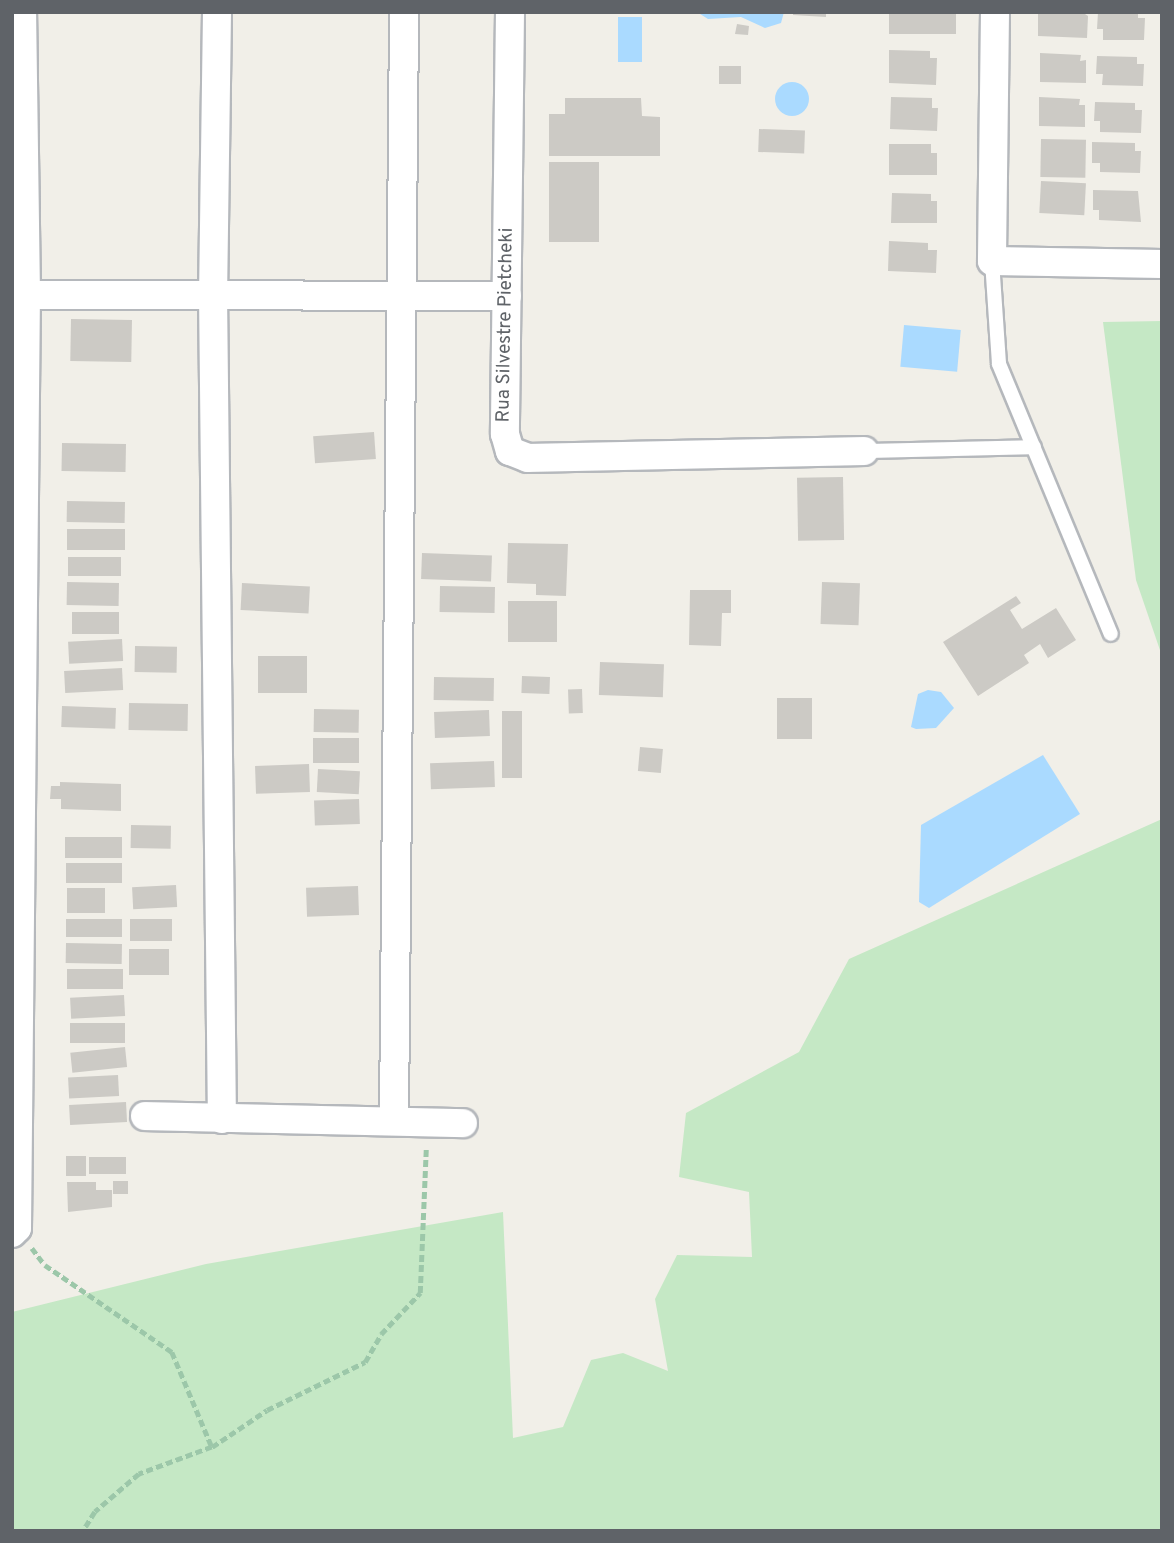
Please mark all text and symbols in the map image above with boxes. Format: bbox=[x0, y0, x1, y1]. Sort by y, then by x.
street label: Rua Silvestre Pietcheki bbox=[493, 227, 519, 423]

